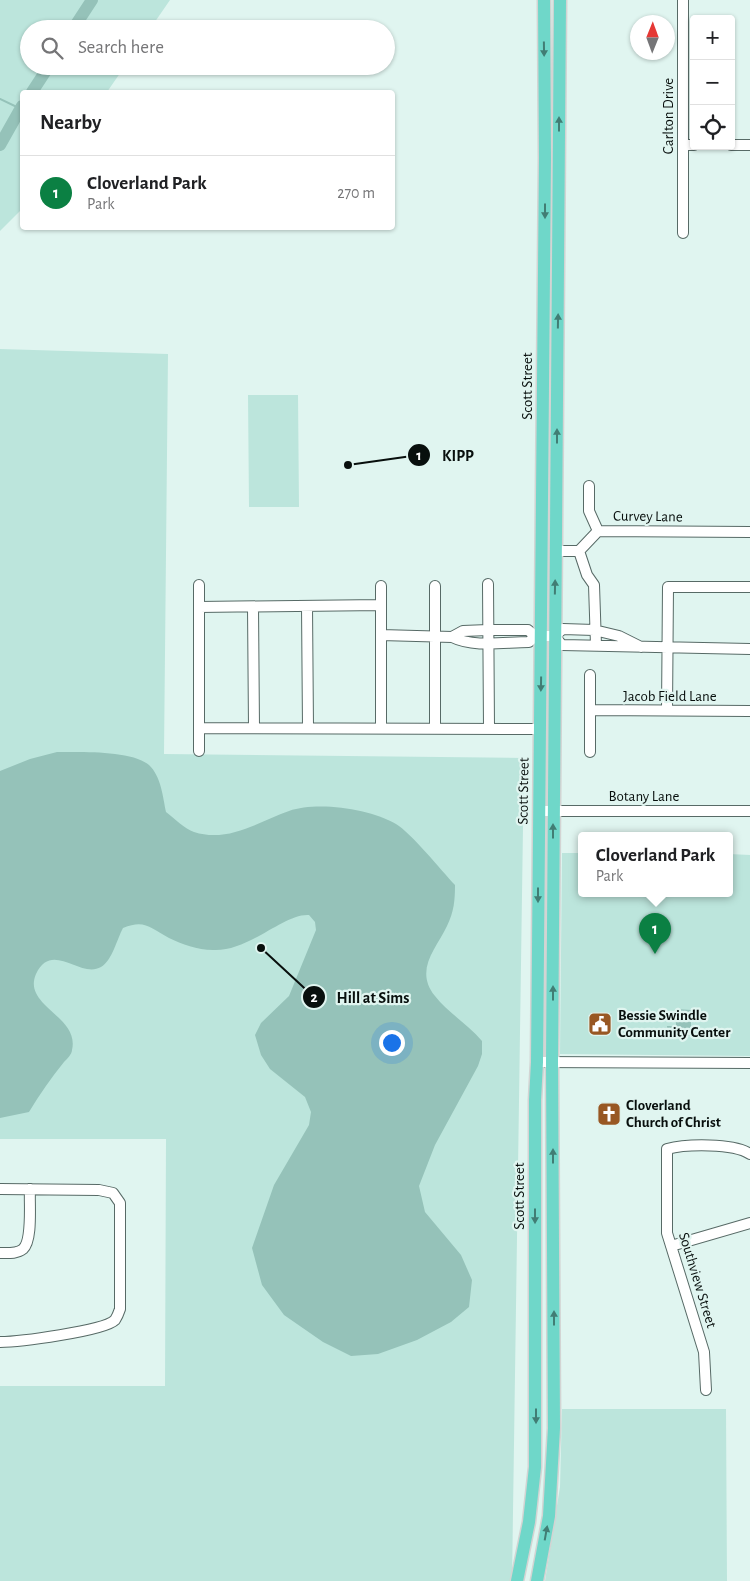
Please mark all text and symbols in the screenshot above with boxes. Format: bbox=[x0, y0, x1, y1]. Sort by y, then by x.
north arrow bbox=[630, 15, 675, 60]
map controls bbox=[690, 15, 735, 150]
button: + bbox=[690, 15, 735, 60]
search box bbox=[20, 20, 395, 75]
icon: search bbox=[38, 34, 66, 62]
text: Search here bbox=[78, 38, 164, 57]
one-way arrow bbox=[540, 41, 548, 57]
button: − bbox=[690, 60, 735, 105]
street label: Carlton Drive bbox=[661, 78, 676, 154]
button: locate bbox=[690, 105, 735, 150]
text: Nearby bbox=[40, 112, 101, 133]
one-way arrow bbox=[555, 116, 563, 132]
text: Cloverland Park bbox=[87, 174, 207, 193]
text: 1 bbox=[53, 185, 59, 201]
text: 270 m bbox=[337, 185, 375, 201]
text: Park bbox=[87, 196, 115, 212]
one-way arrow bbox=[541, 203, 549, 219]
one-way arrow bbox=[554, 313, 562, 329]
street label: Scott Street bbox=[520, 352, 535, 420]
one-way arrow bbox=[553, 427, 561, 443]
callout: KIPP bbox=[407, 440, 484, 471]
text: 1 bbox=[416, 448, 422, 463]
text: KIPP bbox=[442, 448, 474, 464]
street label: Curvey Lane bbox=[613, 508, 683, 525]
one-way arrow bbox=[551, 579, 559, 595]
one-way arrow bbox=[537, 677, 545, 693]
street label: Jacob Field Lane bbox=[623, 689, 717, 704]
street label: Scott Street bbox=[515, 757, 532, 825]
street label: Botany Lane bbox=[609, 789, 680, 804]
one-way arrow bbox=[549, 822, 557, 838]
popup bbox=[578, 832, 733, 897]
text: Cloverland Park bbox=[596, 846, 715, 865]
text: Park bbox=[596, 868, 623, 884]
one-way arrow bbox=[534, 887, 542, 903]
pin: 1 bbox=[639, 913, 671, 954]
callout: Hill at Sims bbox=[302, 981, 420, 1012]
one-way arrow bbox=[549, 985, 557, 1001]
text: 2 bbox=[310, 990, 318, 1005]
text: Hill at Sims bbox=[337, 990, 409, 1006]
place label: Bessie Swindle Community Center bbox=[618, 1008, 731, 1040]
public building icon: Bessie Swindle Community Center bbox=[587, 1011, 613, 1037]
your location bbox=[379, 1030, 405, 1056]
place label: Cloverland Church of Christ bbox=[626, 1098, 721, 1130]
church icon: Cloverland Church of Christ bbox=[596, 1101, 622, 1127]
one-way arrow bbox=[549, 1147, 557, 1163]
street label: Scott Street bbox=[512, 1162, 527, 1230]
one-way arrow bbox=[531, 1208, 539, 1224]
street label: Southview Street bbox=[676, 1231, 719, 1330]
one-way arrow bbox=[550, 1310, 558, 1326]
one-way arrow bbox=[532, 1408, 540, 1424]
one-way arrow bbox=[542, 1525, 550, 1541]

